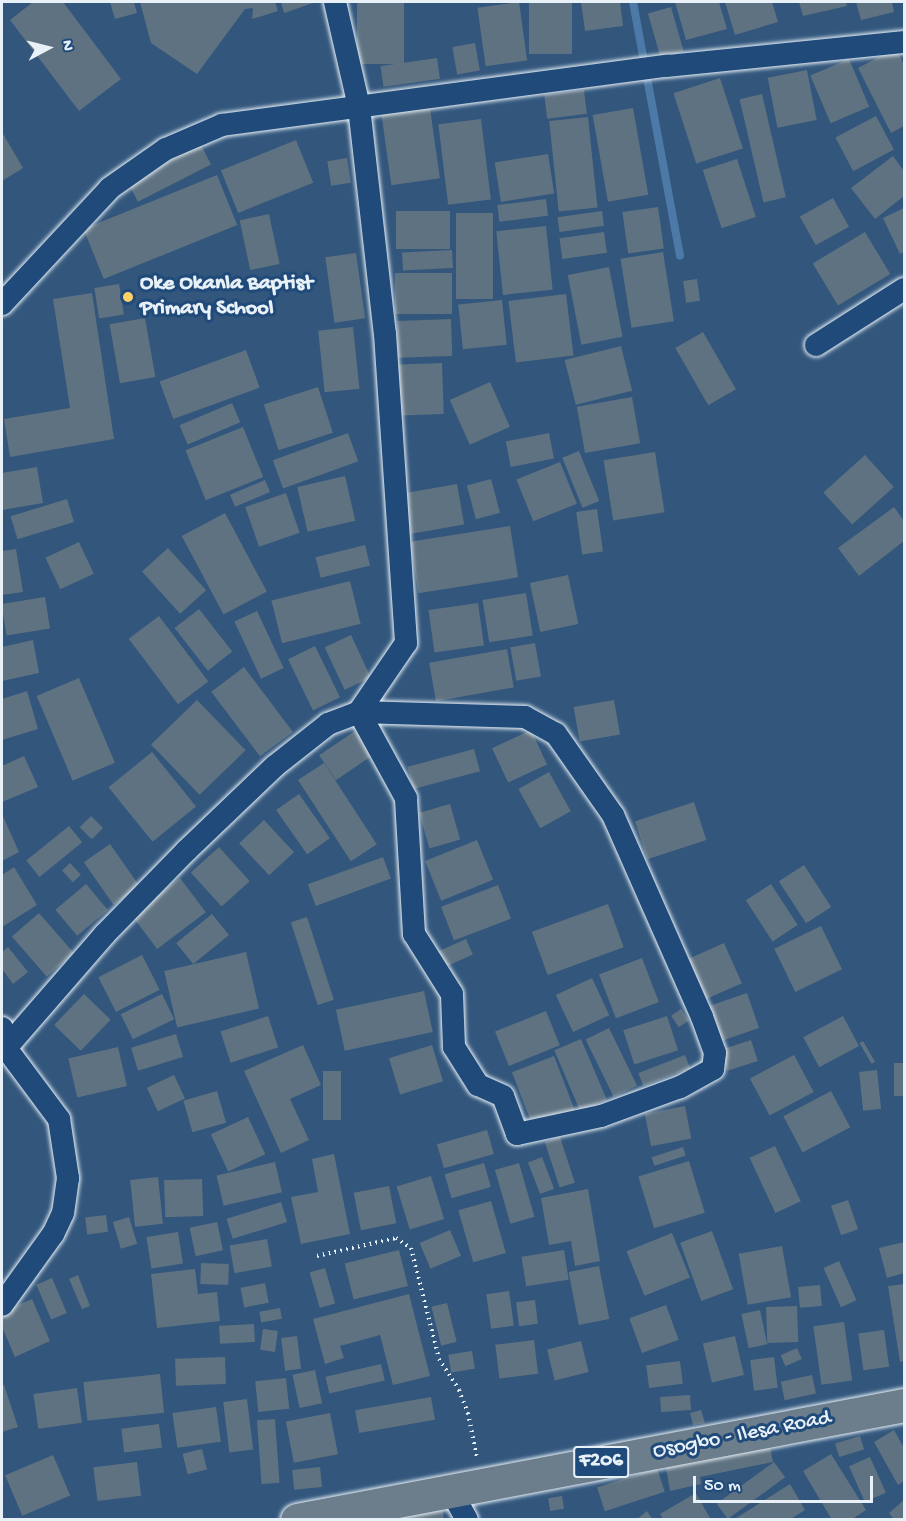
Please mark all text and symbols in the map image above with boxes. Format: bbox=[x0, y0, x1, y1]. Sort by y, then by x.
north arrow bbox=[18, 18, 78, 78]
text: N bbox=[56, 39, 76, 52]
place label: Oke Okanla Baptist Primary School bbox=[140, 271, 313, 322]
marker: Oke Okanla Baptist Primary School bbox=[121, 290, 135, 304]
street label: Osogbo - Ilesa Road bbox=[651, 1406, 833, 1466]
road number: F206 bbox=[572, 1444, 630, 1480]
scale bar bbox=[696, 1464, 876, 1502]
text: 50 m bbox=[704, 1476, 741, 1497]

